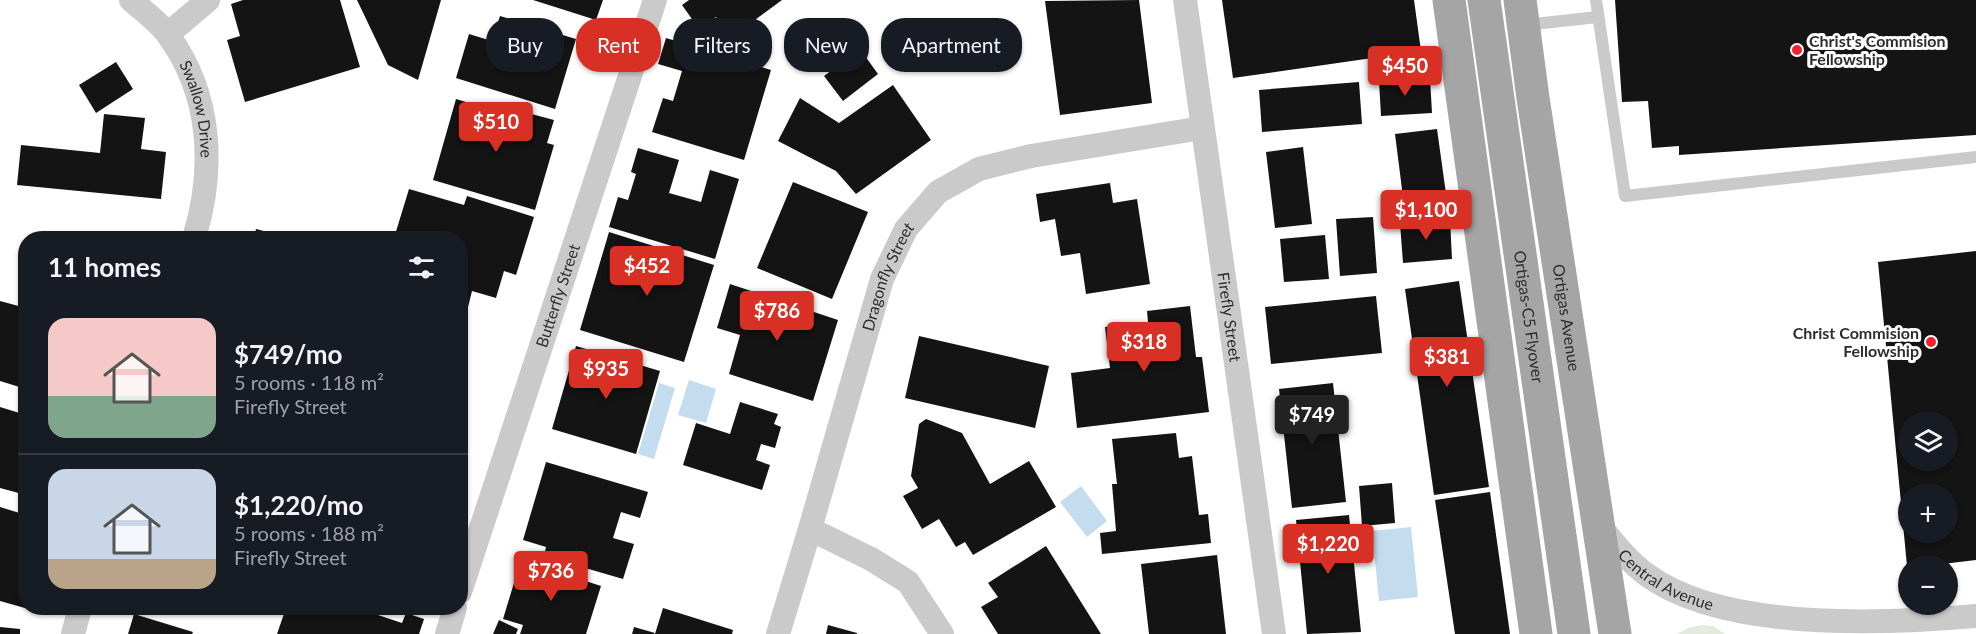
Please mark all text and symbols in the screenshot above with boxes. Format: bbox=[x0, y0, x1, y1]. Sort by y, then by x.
chip: Buy bbox=[486, 18, 564, 72]
chip: Rent bbox=[576, 18, 661, 72]
chip: Filters bbox=[673, 18, 772, 72]
chip: New bbox=[784, 18, 869, 72]
chip: Apartment bbox=[881, 18, 1022, 72]
place label: Christ's Commision Fellowship bbox=[1809, 31, 1946, 68]
marker: Christ's Commision Fellowship bbox=[1790, 43, 1804, 57]
pin: $450 bbox=[1369, 46, 1441, 97]
text: $450 bbox=[1382, 53, 1428, 77]
street label: Swallow Drive bbox=[176, 57, 217, 158]
pin: $510 bbox=[460, 102, 532, 153]
text: $510 bbox=[473, 109, 519, 133]
pin: $1,100 bbox=[1377, 190, 1475, 241]
text: $1,100 bbox=[1395, 197, 1457, 221]
street label: Dragonfly Street bbox=[858, 218, 917, 333]
street label: Butterfly Street bbox=[531, 241, 583, 350]
pin: $452 bbox=[611, 246, 683, 297]
street label: Ortigas-C5 Flyover bbox=[1511, 249, 1548, 384]
text: 11 homes bbox=[48, 251, 161, 283]
icon: filters bbox=[405, 251, 438, 284]
text: $452 bbox=[624, 253, 670, 277]
street label: Ortigas Avenue bbox=[1550, 263, 1585, 372]
street label: Firefly Street bbox=[1214, 271, 1246, 363]
pin: $786 bbox=[741, 291, 813, 342]
text: $786 bbox=[754, 298, 800, 322]
pin: $318 bbox=[1108, 322, 1180, 373]
place label: Christ Commision Fellowship bbox=[1793, 323, 1919, 360]
text: $318 bbox=[1121, 329, 1167, 353]
marker: Christ Commision Fellowship bbox=[1924, 335, 1938, 349]
pin: $381 bbox=[1411, 337, 1483, 388]
text: $749/mo bbox=[234, 338, 342, 370]
icon: home bbox=[96, 342, 168, 414]
text: $381 bbox=[1424, 344, 1470, 368]
pin: $935 bbox=[570, 349, 642, 400]
text: $935 bbox=[583, 356, 629, 380]
text: 5 rooms · 118 m² bbox=[234, 370, 384, 394]
text: Firefly Street bbox=[234, 394, 347, 418]
pin: $749 bbox=[1276, 395, 1348, 446]
text: $749 bbox=[1289, 402, 1335, 426]
map controls bbox=[1898, 411, 1958, 615]
button: layers bbox=[1898, 411, 1958, 471]
button: + bbox=[1898, 483, 1958, 543]
text: $1,220/mo bbox=[234, 489, 364, 521]
icon: home bbox=[96, 493, 168, 565]
text: 5 rooms · 188 m² bbox=[234, 521, 384, 545]
pin: $1,220 bbox=[1279, 524, 1377, 575]
text: $1,220 bbox=[1297, 531, 1359, 555]
text: Firefly Street bbox=[234, 545, 347, 569]
street label: Central Avenue bbox=[1615, 545, 1716, 614]
pin: $736 bbox=[515, 551, 587, 602]
button: − bbox=[1898, 555, 1958, 615]
text: $736 bbox=[528, 558, 574, 582]

